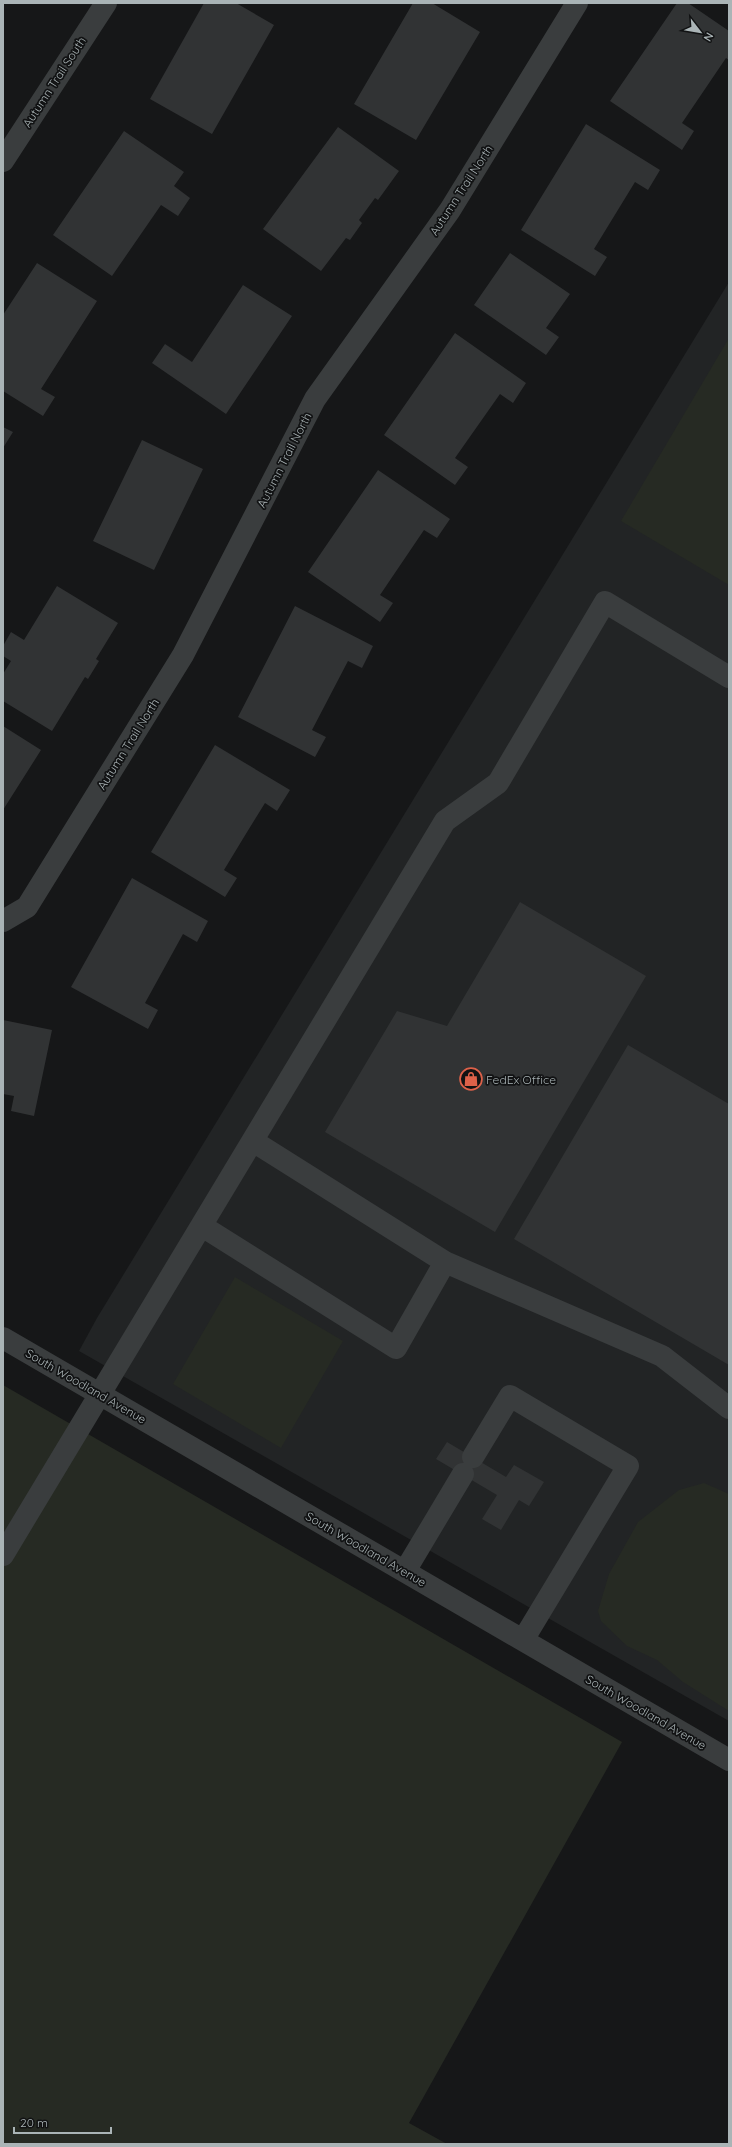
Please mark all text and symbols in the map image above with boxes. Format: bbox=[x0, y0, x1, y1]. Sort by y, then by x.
north arrow bbox=[680, 12, 720, 52]
text: N bbox=[700, 30, 717, 44]
street label: Autumn Trail South bbox=[19, 34, 89, 130]
street label: Autumn Trail North bbox=[426, 142, 496, 238]
street label: Autumn Trail North bbox=[254, 410, 314, 510]
street label: Autumn Trail North bbox=[94, 696, 162, 792]
shop icon: FedEx Office bbox=[458, 1066, 484, 1092]
place label: FedEx Office bbox=[486, 1072, 556, 1087]
street label: South Woodland Avenue bbox=[23, 1345, 149, 1427]
street label: South Woodland Avenue bbox=[303, 1508, 429, 1590]
street label: South Woodland Avenue bbox=[583, 1671, 709, 1753]
scale bar bbox=[14, 2109, 111, 2135]
text: 20 m bbox=[20, 2115, 48, 2130]

